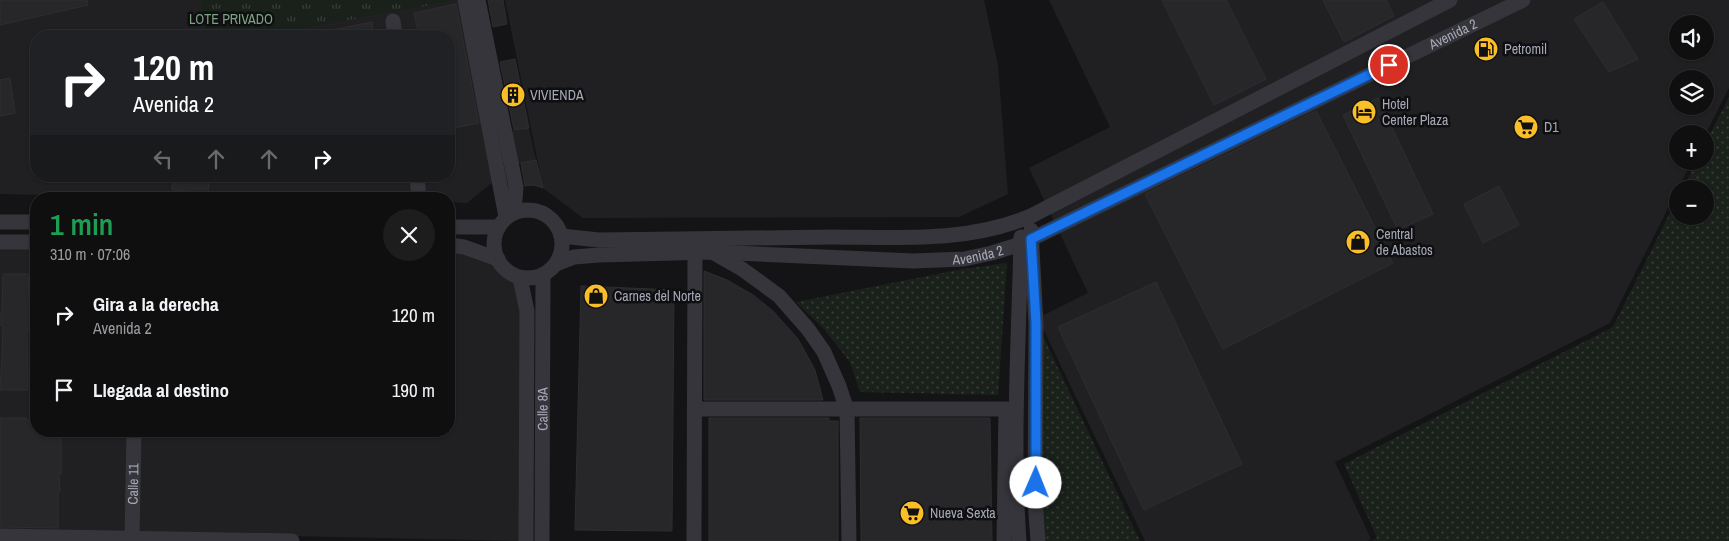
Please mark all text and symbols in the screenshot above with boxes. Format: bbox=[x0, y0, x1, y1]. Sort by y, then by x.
park label: LOTE PRIVADO bbox=[189, 10, 273, 28]
street label: Avenida 2 bbox=[1425, 15, 1480, 54]
map controls bbox=[1669, 15, 1714, 225]
button: sound bbox=[1669, 15, 1714, 60]
fuel station icon: Petromil bbox=[1473, 36, 1499, 62]
place label: Petromil bbox=[1504, 40, 1547, 58]
text: 120 m bbox=[133, 44, 214, 91]
pin bbox=[1368, 44, 1410, 86]
icon: right bbox=[50, 50, 115, 115]
icon: arrive bbox=[1375, 51, 1403, 79]
button: layers bbox=[1669, 70, 1714, 115]
building icon: VIVIENDA bbox=[500, 82, 526, 108]
place label: VIVIENDA bbox=[530, 86, 584, 104]
text: Avenida 2 bbox=[133, 89, 214, 119]
place label: Hotel Center Plaza bbox=[1382, 95, 1449, 129]
hotel icon: Hotel Center Plaza bbox=[1351, 99, 1377, 125]
supermarket icon: D1 bbox=[1513, 114, 1539, 140]
place label: D1 bbox=[1544, 118, 1559, 136]
button: + bbox=[1669, 125, 1714, 170]
icon: left bbox=[149, 145, 177, 173]
icon: ahead bbox=[202, 145, 230, 173]
icon: ahead bbox=[255, 145, 283, 173]
icon: right bbox=[308, 145, 336, 173]
button: − bbox=[1669, 180, 1714, 225]
text: 1 min bbox=[50, 204, 113, 244]
button: close bbox=[383, 209, 435, 261]
place label: Central de Abastos bbox=[1376, 225, 1433, 259]
shop icon: Central de Abastos bbox=[1345, 229, 1371, 255]
street label: Avenida 2 bbox=[951, 241, 1006, 268]
text: 310 m · 07:06 bbox=[50, 243, 130, 265]
shop icon: Carnes del Norte bbox=[583, 283, 609, 309]
place label: Carnes del Norte bbox=[614, 287, 701, 305]
text: Gira a la derecha bbox=[93, 291, 219, 317]
icon: right bbox=[50, 301, 78, 329]
text: 120 m bbox=[392, 302, 435, 328]
text: Avenida 2 bbox=[93, 317, 152, 339]
icon: arrive bbox=[50, 376, 78, 404]
text: Llegada al destino bbox=[93, 377, 229, 403]
text: 190 m bbox=[392, 377, 435, 403]
street label: Calle 8A bbox=[533, 387, 552, 431]
position arrow bbox=[1009, 456, 1061, 508]
street label: Calle 11 bbox=[124, 463, 142, 505]
supermarket icon: Nueva Sexta bbox=[899, 500, 925, 526]
place label: Nueva Sexta bbox=[930, 504, 996, 522]

